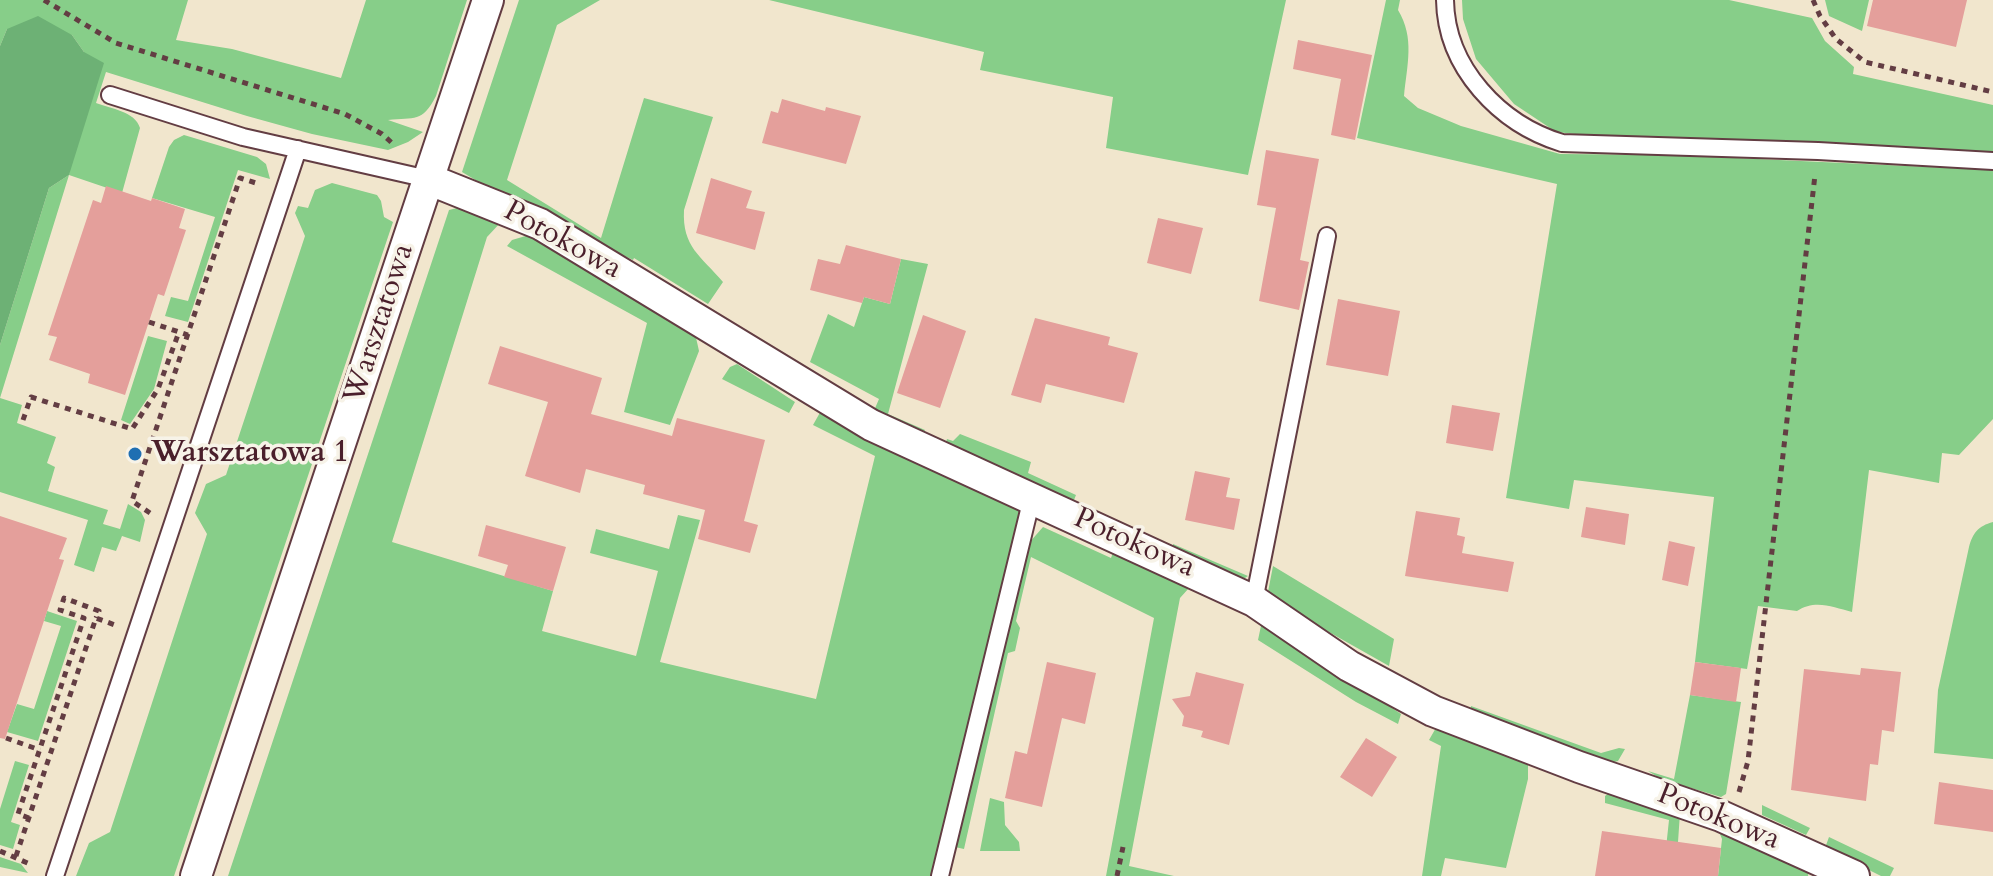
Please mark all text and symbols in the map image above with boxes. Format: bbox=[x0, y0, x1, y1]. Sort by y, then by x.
street label: Potokowa bbox=[497, 194, 627, 288]
street label: Warsztatowa bbox=[337, 240, 423, 408]
place label: Warsztatowa 1 bbox=[151, 436, 349, 472]
marker: Warsztatowa 1 bbox=[126, 445, 144, 463]
street label: Potokowa bbox=[1068, 501, 1200, 587]
street label: Potokowa bbox=[1651, 777, 1785, 859]

